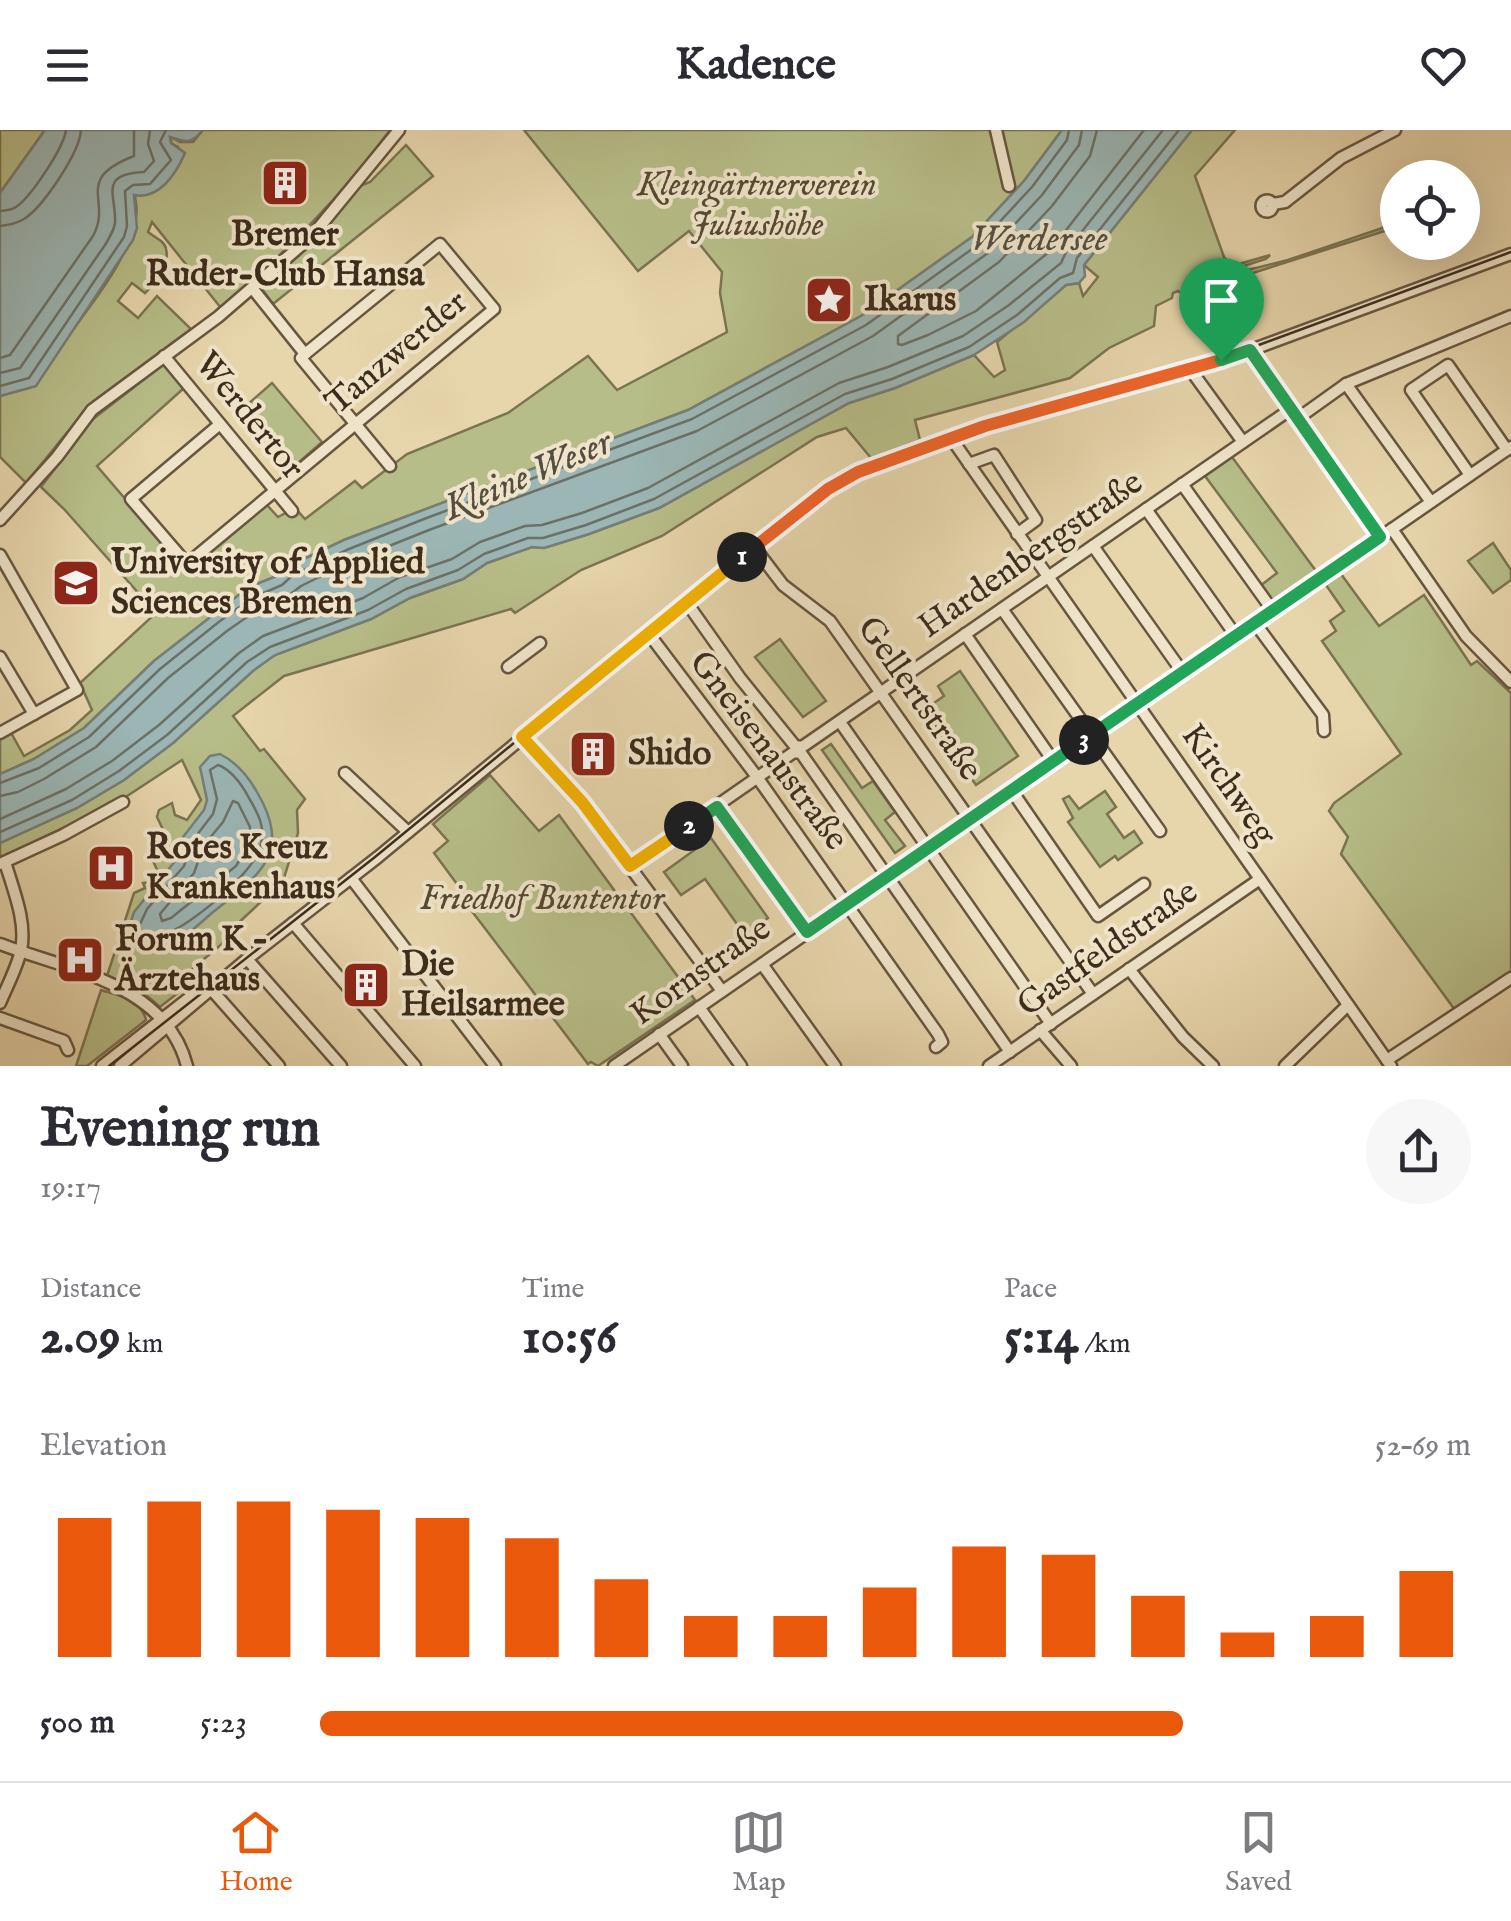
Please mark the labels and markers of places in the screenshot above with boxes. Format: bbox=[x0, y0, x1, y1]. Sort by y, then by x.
building icon: Bremer Ruder-Club Hansa bbox=[259, 157, 311, 209]
place label: Bremer Ruder-Club Hansa bbox=[146, 213, 425, 298]
pin bbox=[1179, 258, 1264, 361]
place icon: Ikarus bbox=[803, 274, 855, 326]
place label: Ikarus bbox=[864, 278, 956, 323]
pin: 1 bbox=[717, 532, 767, 582]
place label: University of Applied Sciences Bremen bbox=[111, 541, 426, 626]
school or university icon: University of Applied Sciences Bremen bbox=[50, 557, 102, 609]
pin: 3 bbox=[1059, 715, 1109, 765]
building icon: Shido bbox=[567, 728, 619, 780]
place label: Shido bbox=[628, 732, 711, 777]
pin: 2 bbox=[664, 801, 714, 851]
place label: Rotes Kreuz Krankenhaus bbox=[146, 826, 335, 911]
hospital icon: Rotes Kreuz Krankenhaus bbox=[85, 842, 137, 894]
place label: Forum K – Ärztehaus bbox=[113, 918, 266, 1003]
hospital icon: Forum K – Ärztehaus bbox=[54, 934, 106, 986]
place label: Die Heilsarmee bbox=[401, 943, 565, 1028]
building icon: Die Heilsarmee bbox=[340, 959, 392, 1011]

